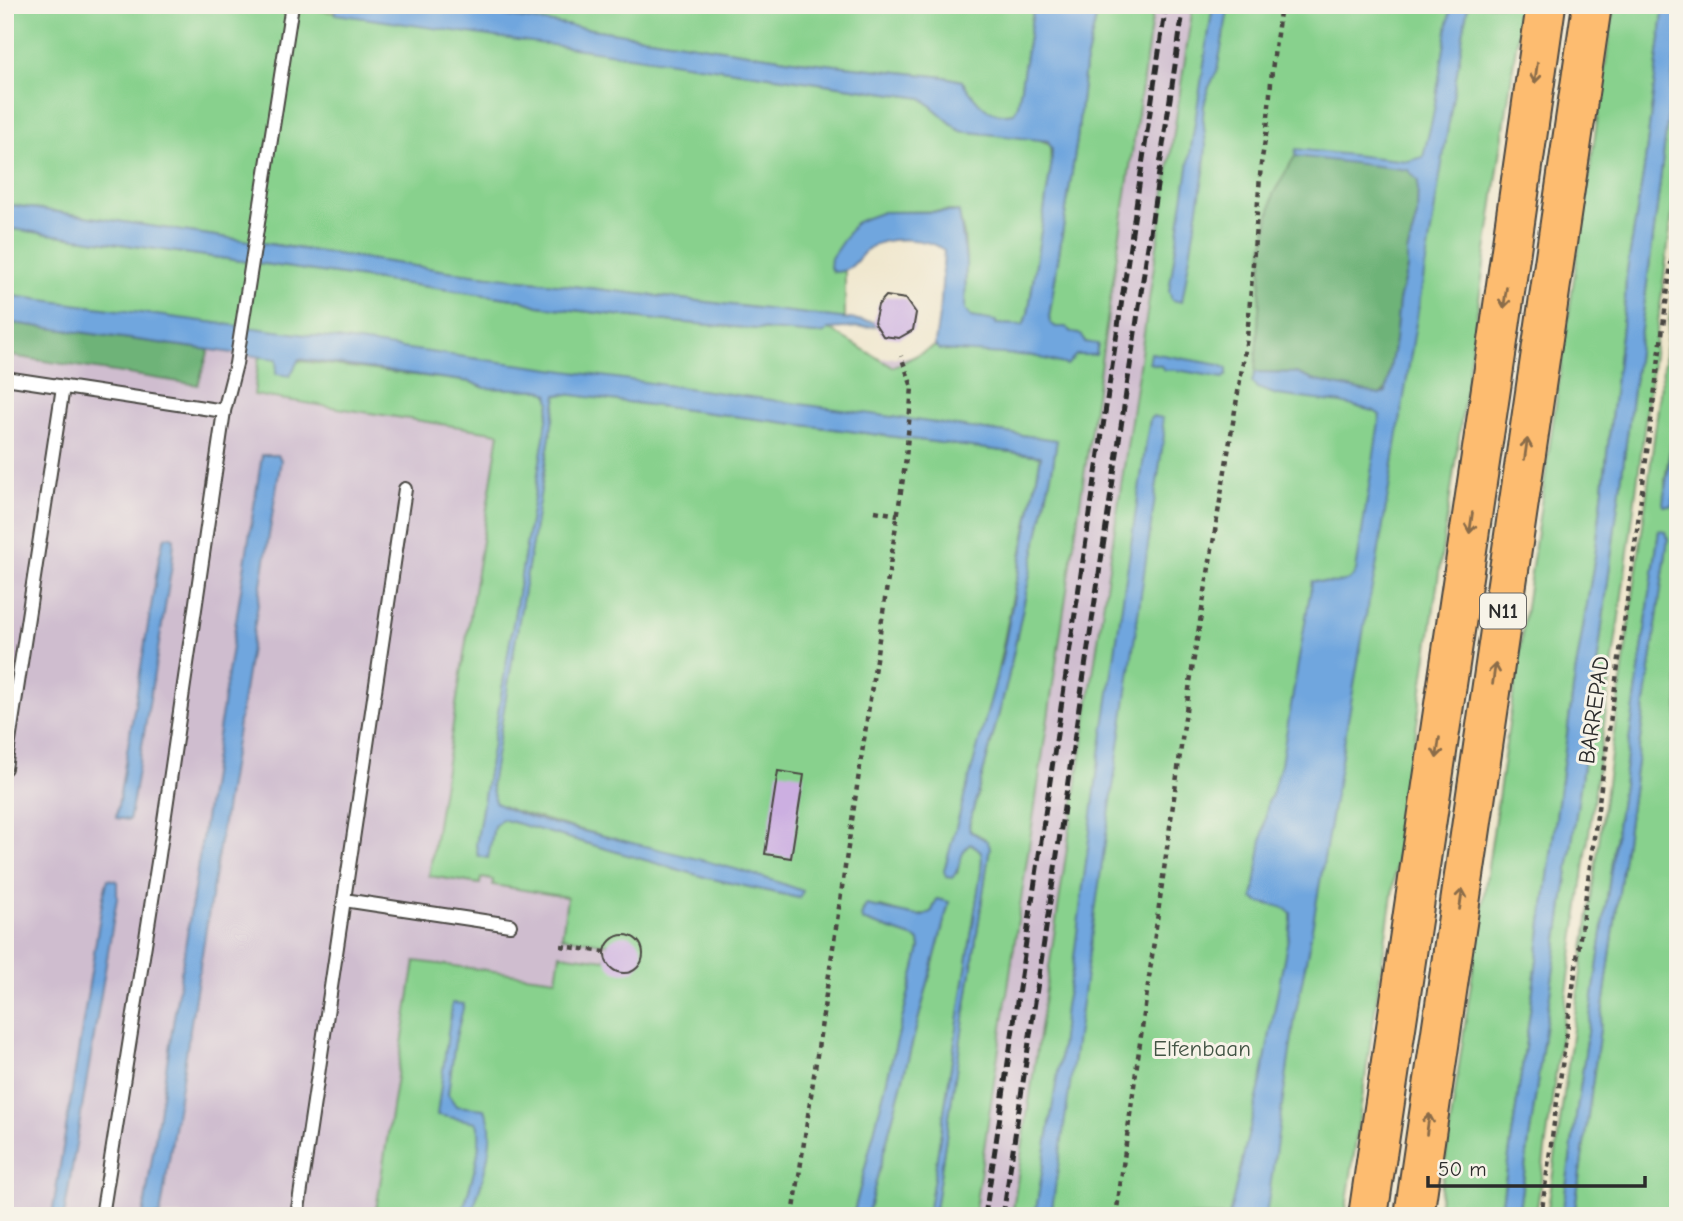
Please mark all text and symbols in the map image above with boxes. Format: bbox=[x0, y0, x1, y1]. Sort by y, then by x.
one-way arrow bbox=[1529, 61, 1542, 84]
one-way arrow bbox=[1498, 286, 1511, 309]
one-way arrow bbox=[1520, 438, 1533, 461]
one-way arrow bbox=[1465, 511, 1478, 534]
road number: N11 bbox=[1480, 594, 1526, 628]
street label: BARREPAD bbox=[1573, 654, 1615, 766]
one-way arrow bbox=[1487, 663, 1500, 686]
one-way arrow bbox=[1431, 736, 1444, 759]
one-way arrow bbox=[1455, 888, 1468, 911]
park label: Elfenbaan bbox=[1153, 1035, 1251, 1062]
one-way arrow bbox=[1421, 1113, 1434, 1136]
scale bar bbox=[1428, 1144, 1644, 1188]
text: 50 m bbox=[1438, 1157, 1487, 1181]

